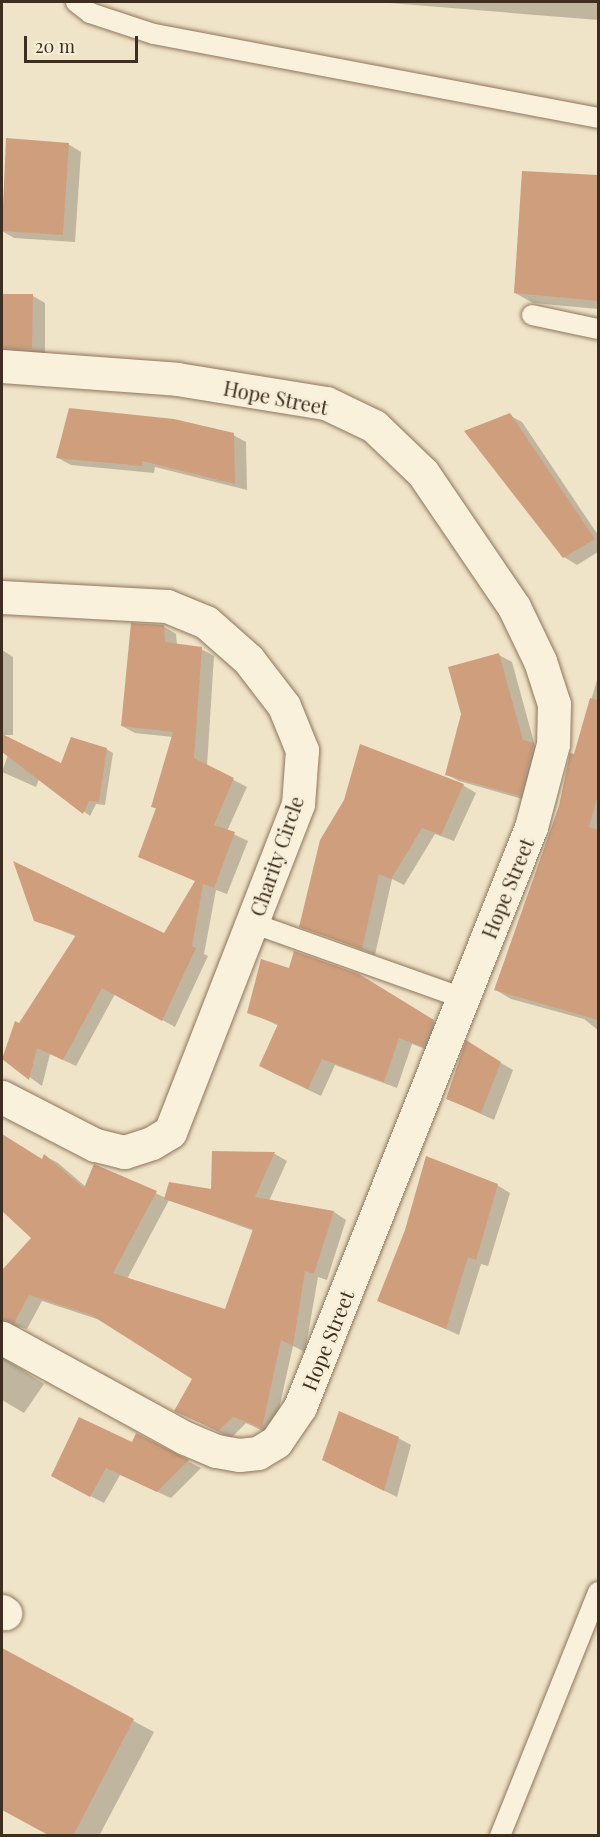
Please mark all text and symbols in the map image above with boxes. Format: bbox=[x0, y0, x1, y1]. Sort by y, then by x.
scale bar bbox=[27, 24, 141, 62]
text: 20 m bbox=[35, 34, 75, 58]
street label: Hope Street bbox=[222, 375, 330, 419]
street label: Charity Circle bbox=[244, 793, 308, 919]
street label: Hope Street bbox=[476, 834, 538, 942]
street label: Hope Street bbox=[296, 1286, 358, 1394]

